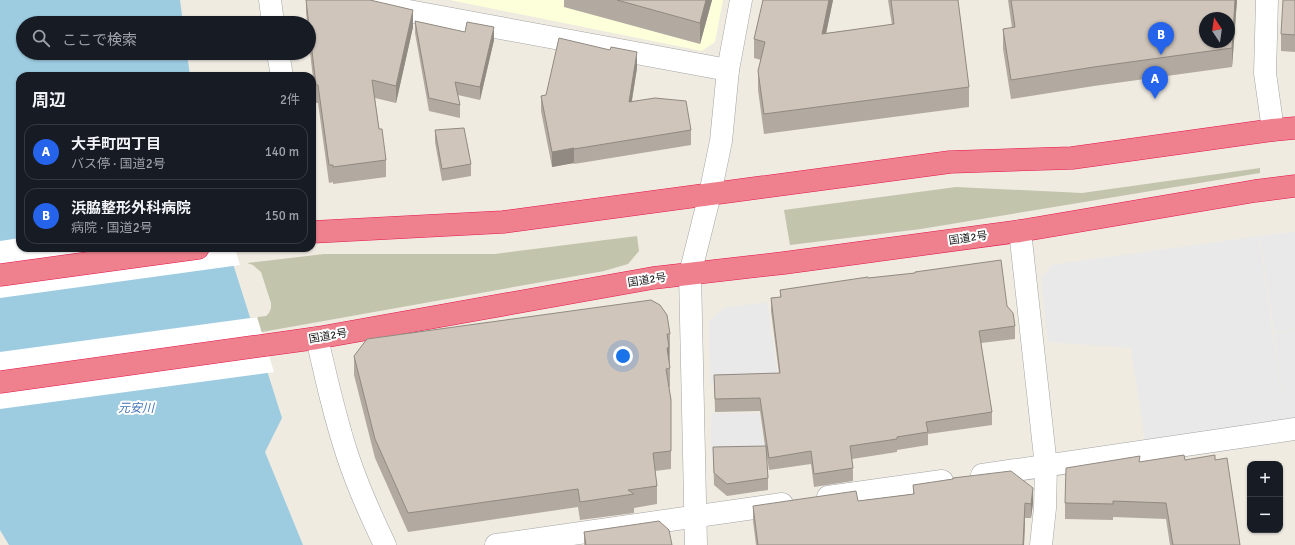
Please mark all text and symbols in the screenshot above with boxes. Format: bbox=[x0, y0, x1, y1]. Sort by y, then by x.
north arrow bbox=[1199, 12, 1235, 48]
search box bbox=[16, 16, 316, 60]
pin: B bbox=[1148, 22, 1174, 55]
icon: search bbox=[30, 27, 52, 49]
text: ここで検索 bbox=[62, 31, 137, 49]
pin: A bbox=[1142, 66, 1168, 99]
text: 周辺 bbox=[32, 90, 66, 111]
text: 2件 bbox=[280, 92, 300, 108]
text: 大手町四丁目 bbox=[71, 135, 161, 153]
text: A bbox=[42, 144, 50, 160]
text: 140 m bbox=[265, 144, 299, 160]
text: バス停 · 国道2号 bbox=[71, 156, 166, 172]
text: 浜脇整形外科病院 bbox=[71, 199, 191, 217]
text: B bbox=[42, 208, 50, 224]
text: 150 m bbox=[265, 208, 299, 224]
text: 病院 · 国道2号 bbox=[71, 220, 153, 236]
street label: 国道2号 bbox=[948, 229, 988, 247]
street label: 国道2号 bbox=[627, 271, 667, 289]
street label: 国道2号 bbox=[308, 326, 348, 346]
your location bbox=[613, 346, 633, 366]
water label: 元安川 bbox=[118, 401, 156, 416]
map controls bbox=[1247, 461, 1283, 533]
button: + bbox=[1247, 461, 1283, 497]
button: − bbox=[1247, 497, 1283, 533]

